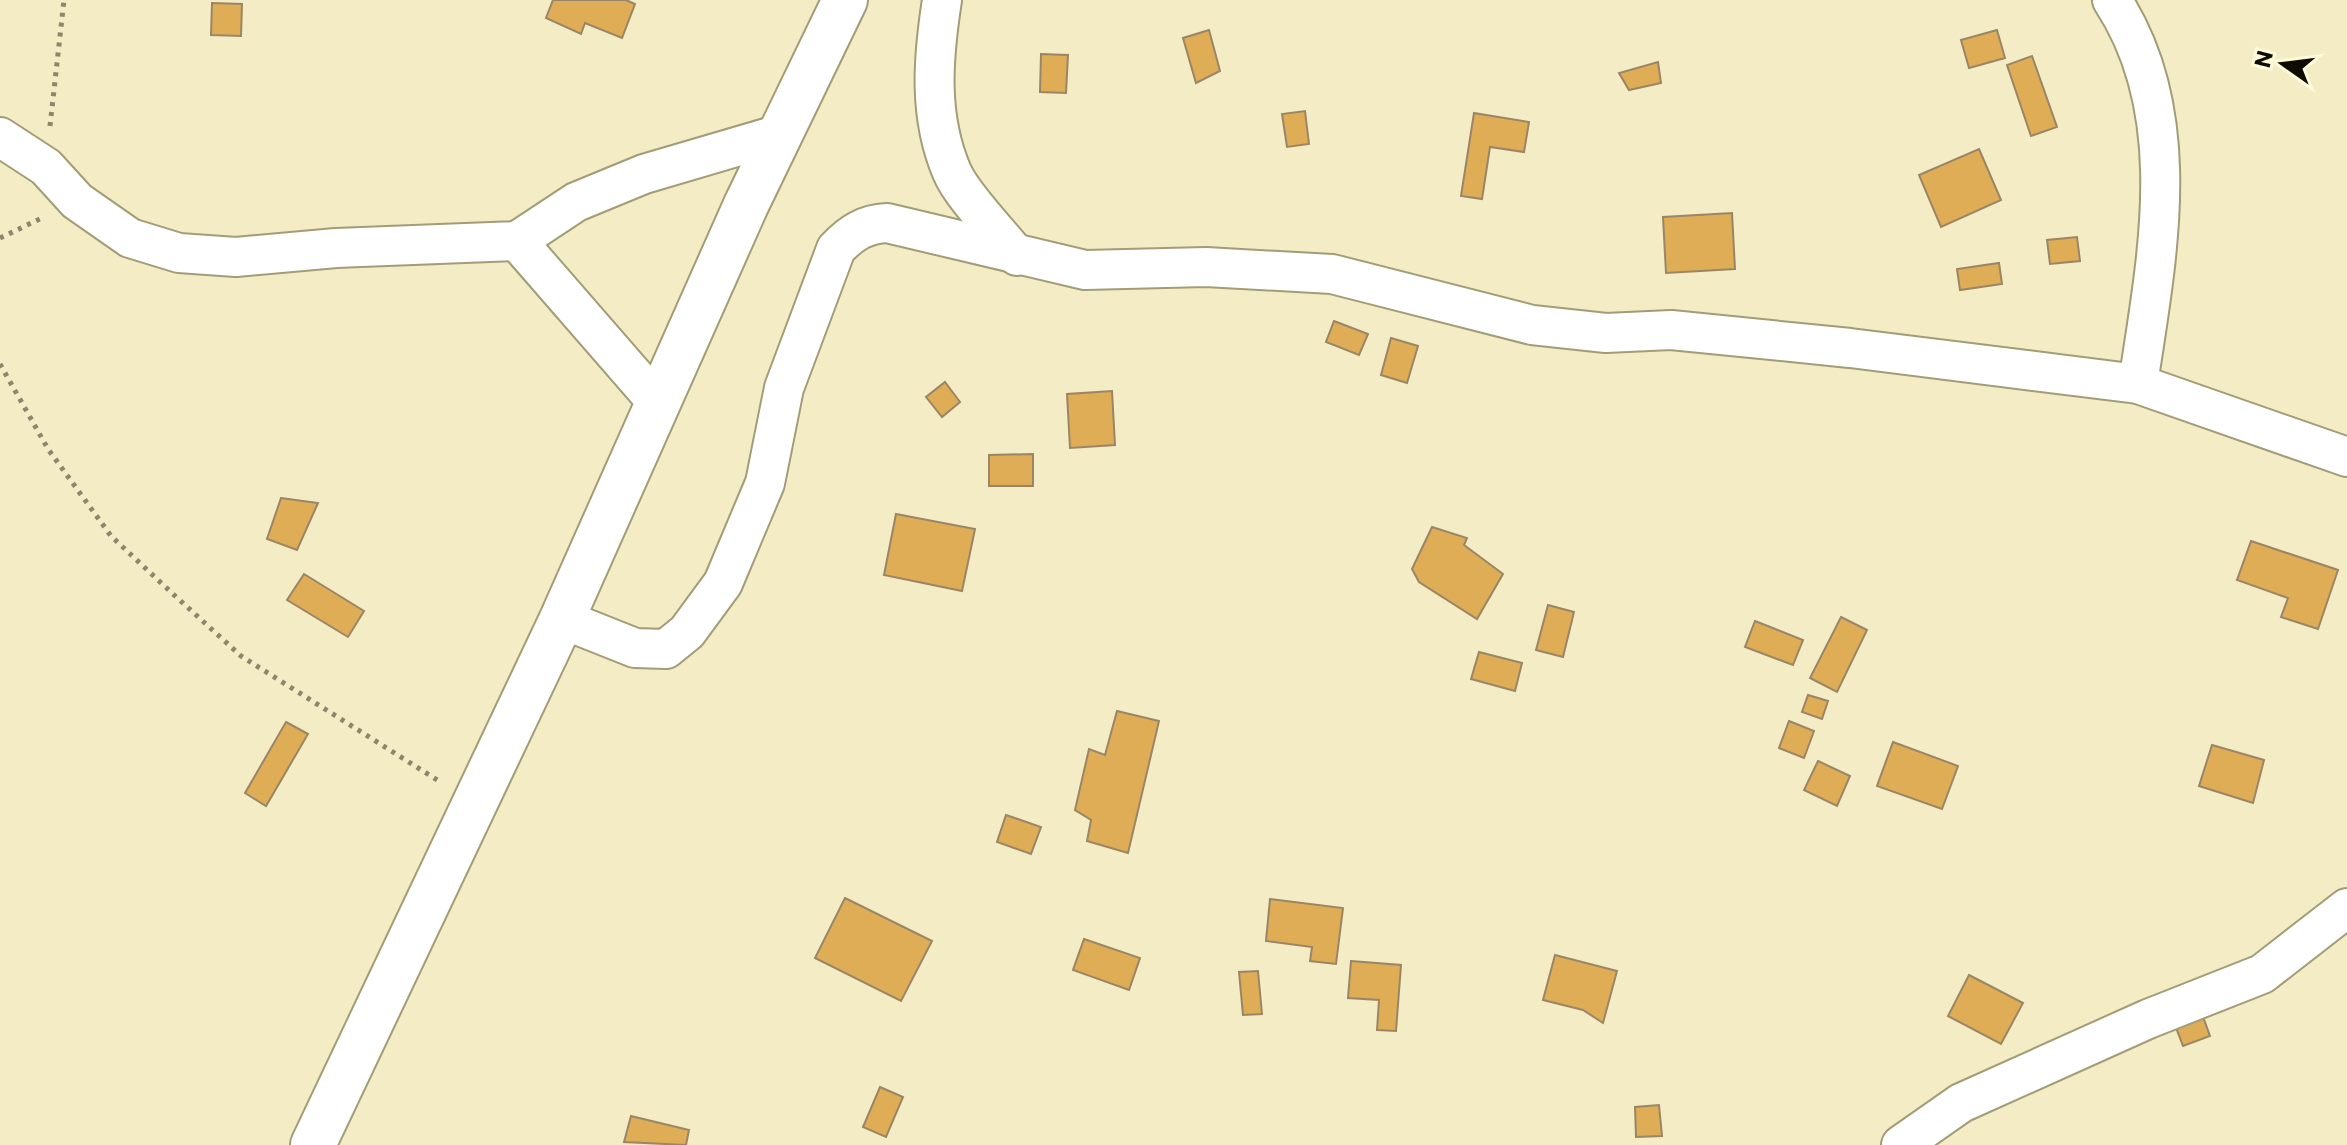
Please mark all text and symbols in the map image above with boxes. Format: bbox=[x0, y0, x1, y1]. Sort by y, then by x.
north arrow bbox=[2243, 24, 2323, 104]
text: N bbox=[2248, 48, 2278, 70]

